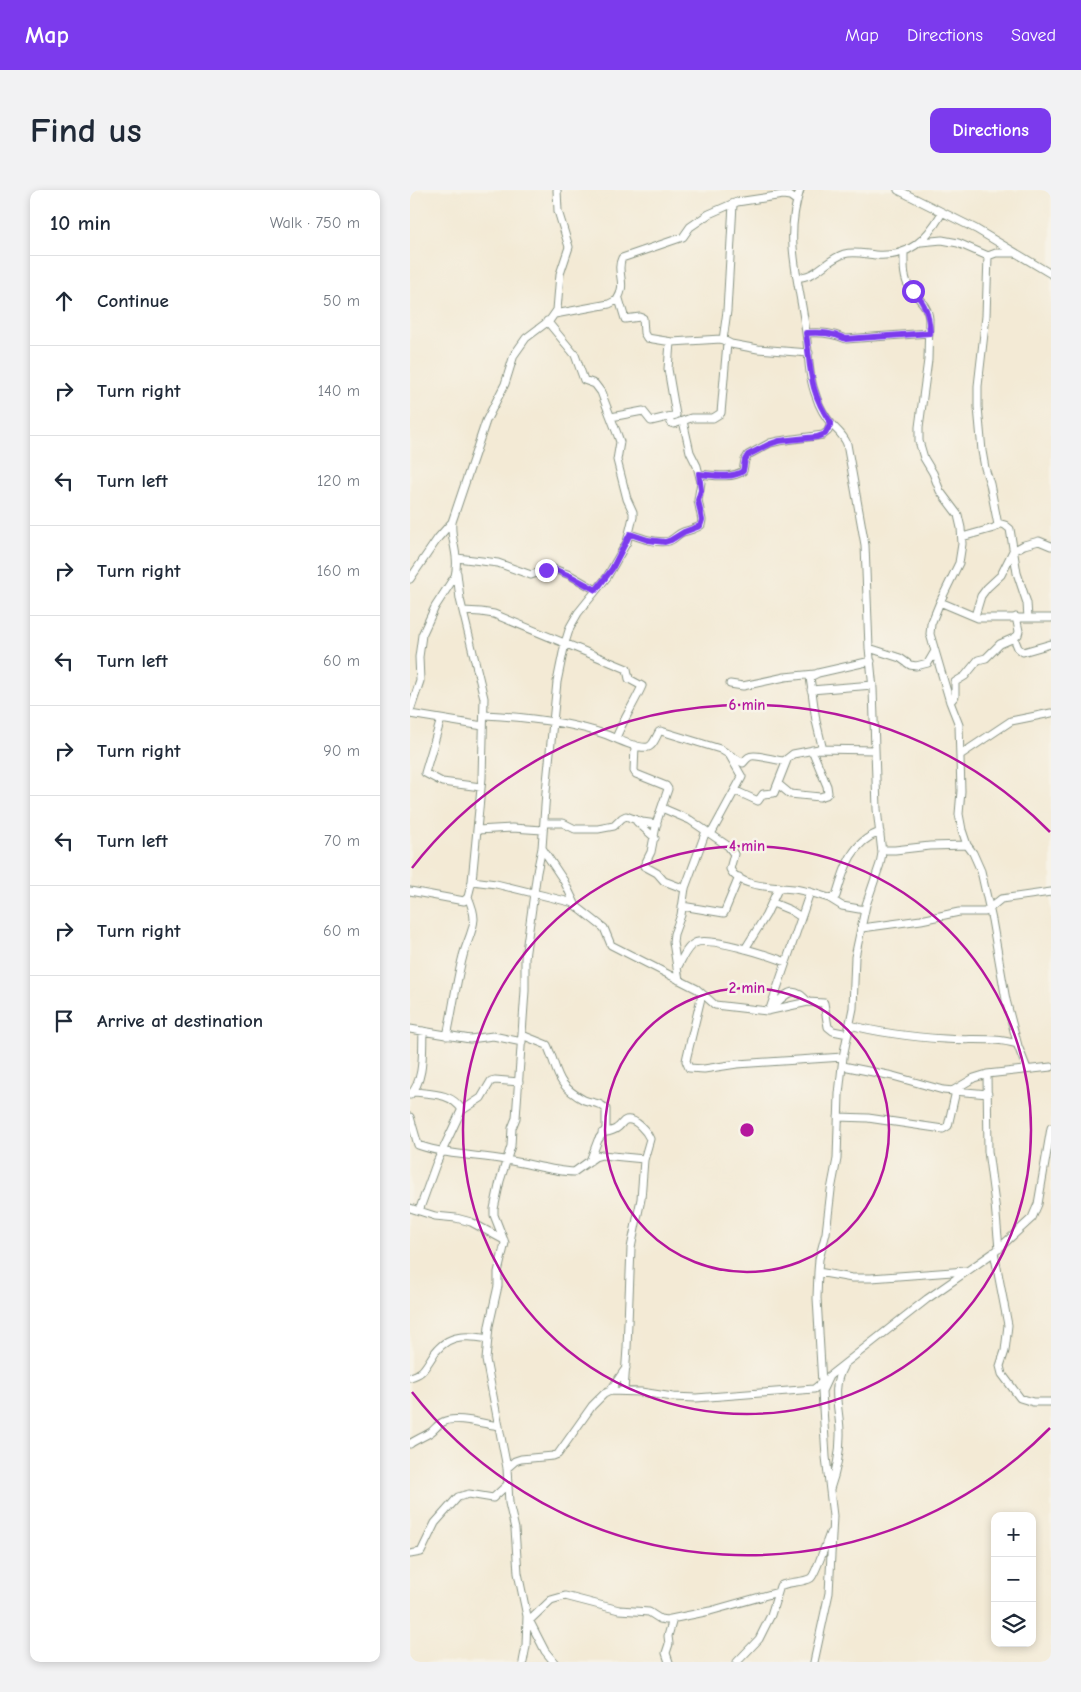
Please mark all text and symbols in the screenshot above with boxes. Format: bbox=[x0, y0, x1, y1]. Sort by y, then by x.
text: Map bbox=[25, 21, 69, 49]
text: Map bbox=[845, 25, 879, 46]
text: Directions bbox=[907, 25, 983, 46]
text: Saved bbox=[1011, 25, 1056, 46]
button: Directions bbox=[930, 108, 1051, 153]
text: Find us bbox=[30, 110, 142, 151]
text: 10 min bbox=[50, 211, 111, 235]
text: Walk · 750 m bbox=[270, 214, 360, 232]
route start bbox=[902, 280, 925, 303]
icon: ahead bbox=[50, 287, 78, 315]
text: Continue bbox=[97, 290, 169, 312]
text: 50 m bbox=[323, 292, 360, 310]
icon: right bbox=[50, 377, 78, 405]
text: Turn right bbox=[97, 380, 181, 402]
text: 140 m bbox=[318, 382, 360, 400]
icon: left bbox=[50, 467, 78, 495]
text: Turn left bbox=[97, 470, 168, 492]
text: 120 m bbox=[317, 472, 360, 490]
icon: right bbox=[50, 557, 78, 585]
route end bbox=[535, 559, 558, 582]
text: Turn right bbox=[97, 560, 181, 582]
text: 160 m bbox=[317, 562, 360, 580]
icon: left bbox=[50, 647, 78, 675]
text: Turn left bbox=[97, 650, 168, 672]
text: 60 m bbox=[323, 652, 360, 670]
text: 6 min bbox=[729, 696, 765, 714]
icon: right bbox=[50, 737, 78, 765]
text: Turn right bbox=[97, 740, 181, 762]
text: 90 m bbox=[323, 742, 360, 760]
icon: left bbox=[50, 827, 78, 855]
text: Turn left bbox=[97, 830, 168, 852]
text: 70 m bbox=[324, 832, 360, 850]
text: 4 min bbox=[729, 837, 765, 855]
icon: right bbox=[50, 917, 78, 945]
text: Turn right bbox=[97, 920, 181, 942]
text: 60 m bbox=[323, 922, 360, 940]
text: 2 min bbox=[729, 979, 765, 997]
icon: arrive bbox=[50, 1007, 78, 1035]
text: Arrive at destination bbox=[97, 1010, 263, 1032]
centre of rings bbox=[738, 1121, 756, 1139]
map controls bbox=[991, 1512, 1036, 1647]
button: + bbox=[991, 1512, 1036, 1557]
button: − bbox=[991, 1557, 1036, 1602]
button: layers bbox=[991, 1602, 1036, 1647]

